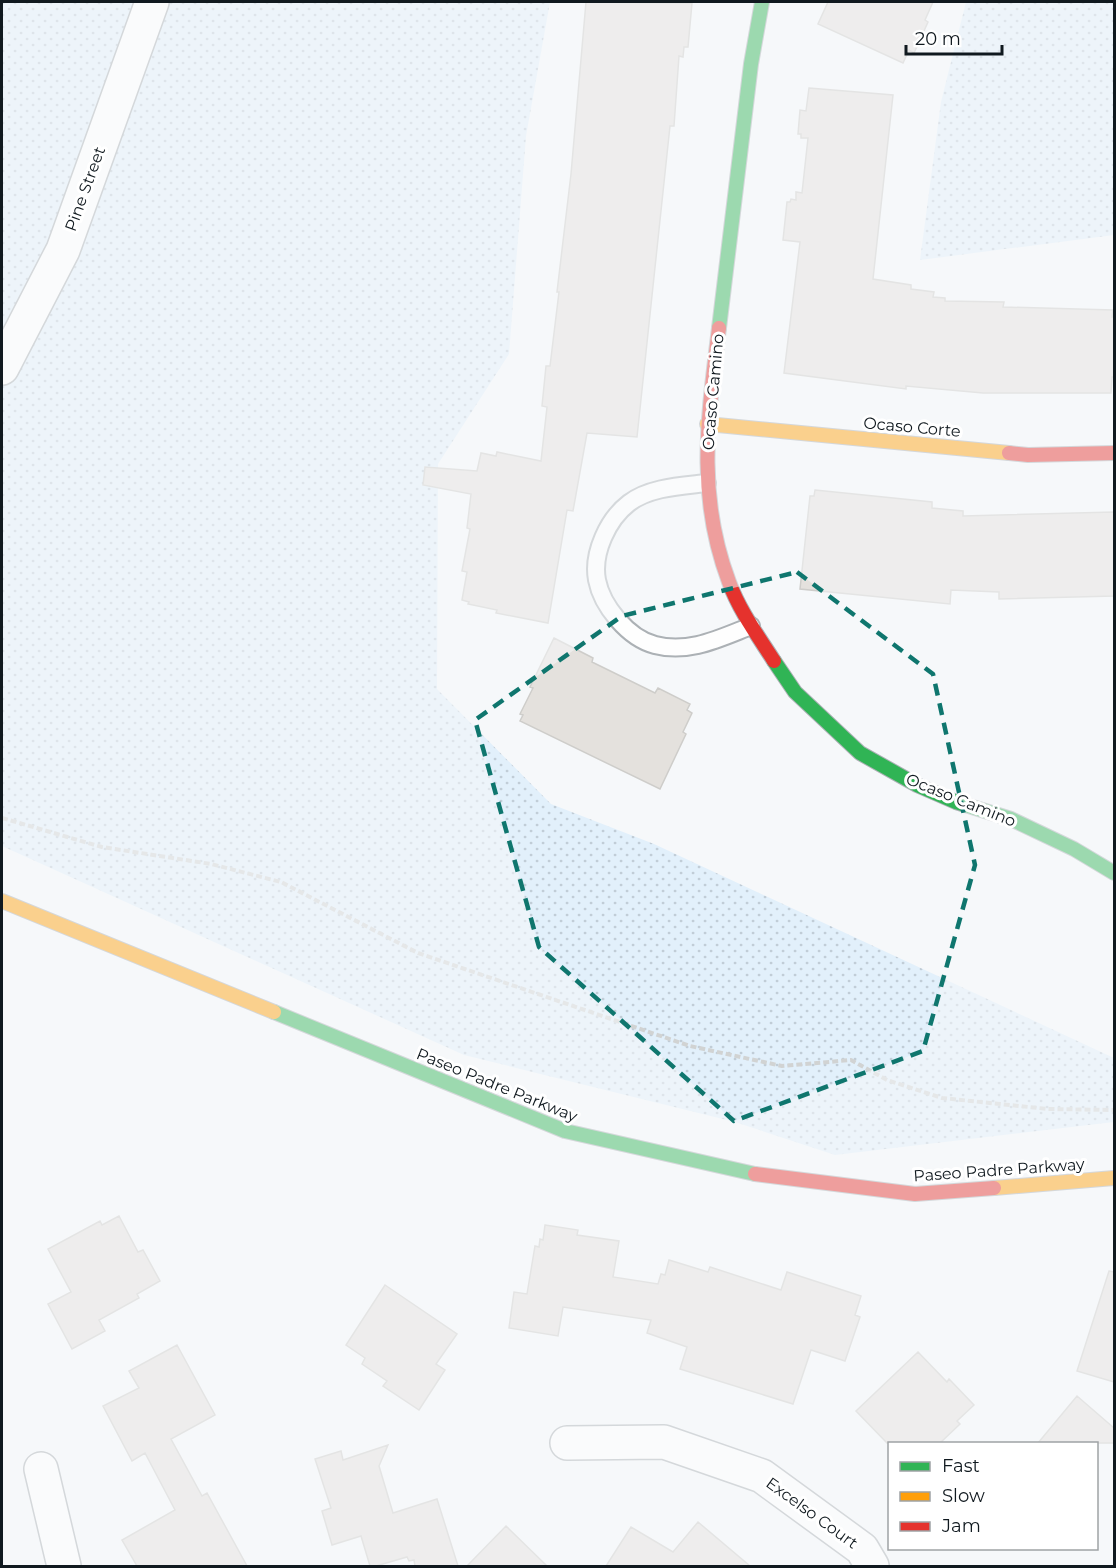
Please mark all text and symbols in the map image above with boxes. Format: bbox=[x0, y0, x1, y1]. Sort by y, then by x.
scale bar bbox=[906, 18, 1002, 56]
text: 20 m bbox=[915, 28, 961, 50]
street label: Pine Street bbox=[61, 144, 109, 234]
street label: Ocaso Camino bbox=[698, 333, 728, 451]
street label: Ocaso Corte bbox=[863, 413, 961, 441]
street label: Ocaso Camino bbox=[903, 769, 1019, 831]
street label: Paseo Padre Parkway bbox=[414, 1044, 580, 1126]
street label: Paseo Padre Parkway bbox=[913, 1155, 1086, 1185]
legend bbox=[888, 1442, 1098, 1550]
text: Fast bbox=[942, 1455, 980, 1477]
street label: Excelso Court bbox=[763, 1473, 862, 1553]
text: Slow bbox=[942, 1485, 985, 1507]
text: Jam bbox=[941, 1515, 981, 1537]

